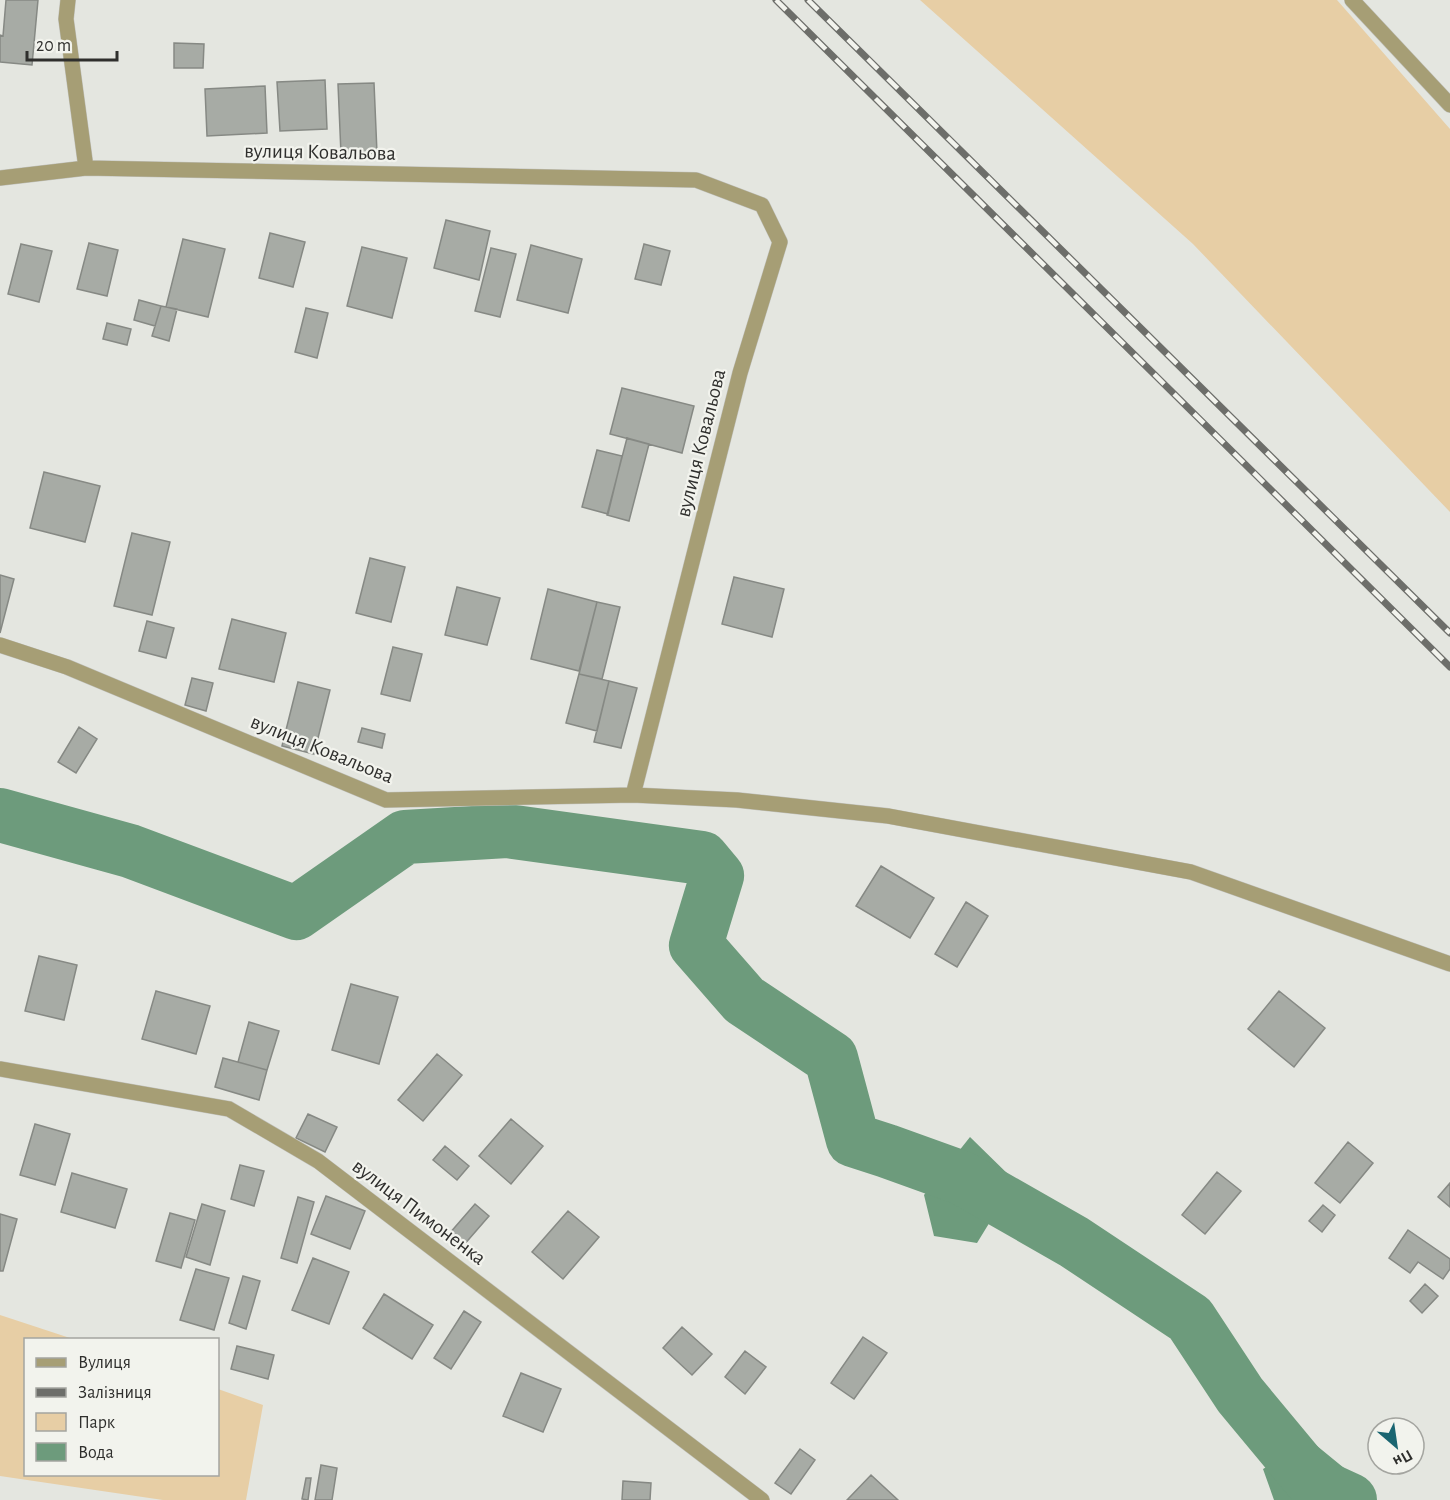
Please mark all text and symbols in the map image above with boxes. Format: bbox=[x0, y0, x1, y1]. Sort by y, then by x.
scale bar bbox=[27, 24, 117, 62]
text: 20 m bbox=[36, 37, 71, 55]
street label: вулиця Ковальова bbox=[244, 140, 397, 164]
street label: вулиця Ковальова bbox=[672, 366, 730, 519]
street label: вулиця Ковальова bbox=[248, 711, 397, 787]
street label: вулиця Пимоненка bbox=[348, 1155, 490, 1269]
legend bbox=[24, 1338, 219, 1476]
text: Вулиця bbox=[78, 1354, 131, 1372]
text: Залізниця bbox=[78, 1384, 152, 1402]
text: Парк bbox=[78, 1414, 116, 1432]
north arrow bbox=[1366, 1416, 1426, 1476]
text: Вода bbox=[78, 1444, 114, 1462]
text: Пн bbox=[1390, 1447, 1415, 1470]

